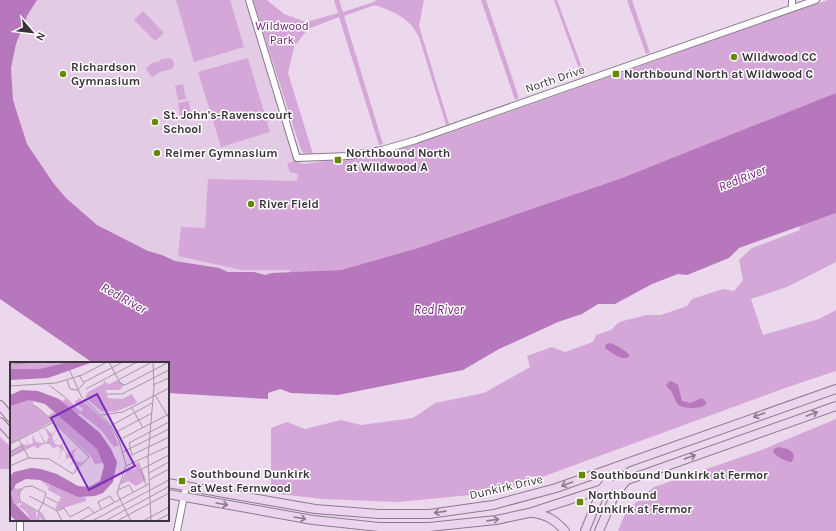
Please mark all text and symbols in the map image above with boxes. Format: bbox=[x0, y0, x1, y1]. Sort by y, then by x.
north arrow bbox=[12, 12, 52, 52]
park label: Wildwood Park bbox=[255, 19, 309, 47]
text: N bbox=[33, 30, 48, 43]
place label: Wildwood CC bbox=[742, 50, 817, 64]
marker: Wildwood CC bbox=[729, 52, 739, 62]
place label: Richardson Gymnasium bbox=[71, 60, 140, 88]
street label: North Drive bbox=[524, 62, 586, 96]
place label: Northbound North at Wildwood C bbox=[624, 67, 813, 81]
marker: Richardson Gymnasium bbox=[58, 69, 68, 79]
marker: Northbound North at Wildwood C bbox=[611, 69, 621, 79]
place label: St. John's-Ravenscourt School bbox=[163, 108, 293, 136]
marker: St. John's-Ravenscourt School bbox=[150, 117, 160, 127]
place label: Reimer Gymnasium bbox=[165, 146, 278, 160]
place label: Northbound North at Wildwood A bbox=[346, 146, 450, 174]
marker: Reimer Gymnasium bbox=[152, 148, 162, 158]
marker: Northbound North at Wildwood A bbox=[333, 155, 343, 165]
water label: Red River bbox=[716, 161, 768, 194]
place label: River Field bbox=[259, 197, 319, 211]
marker: River Field bbox=[246, 199, 256, 209]
water label: Red River bbox=[99, 279, 150, 317]
water label: Red River bbox=[414, 302, 465, 317]
inset map bbox=[10, 362, 169, 521]
one-way arrow bbox=[806, 410, 819, 417]
one-way arrow bbox=[754, 412, 766, 420]
one-way arrow bbox=[684, 453, 696, 461]
place label: Southbound Dunkirk at West Fernwood bbox=[190, 467, 310, 495]
place label: Southbound Dunkirk at Fermor bbox=[590, 468, 768, 482]
marker: Southbound Dunkirk at Fermor bbox=[577, 470, 587, 480]
street label: Dunkirk Drive bbox=[468, 472, 544, 502]
marker: Southbound Dunkirk at West Fernwood bbox=[177, 476, 187, 486]
one-way arrow bbox=[560, 481, 573, 488]
place label: Northbound Dunkirk at Fermor bbox=[588, 488, 692, 516]
marker: Northbound Dunkirk at Fermor bbox=[575, 497, 585, 507]
one-way arrow bbox=[215, 500, 228, 508]
one-way arrow bbox=[434, 508, 447, 516]
one-way arrow bbox=[293, 514, 306, 522]
one-way arrow bbox=[486, 516, 499, 524]

